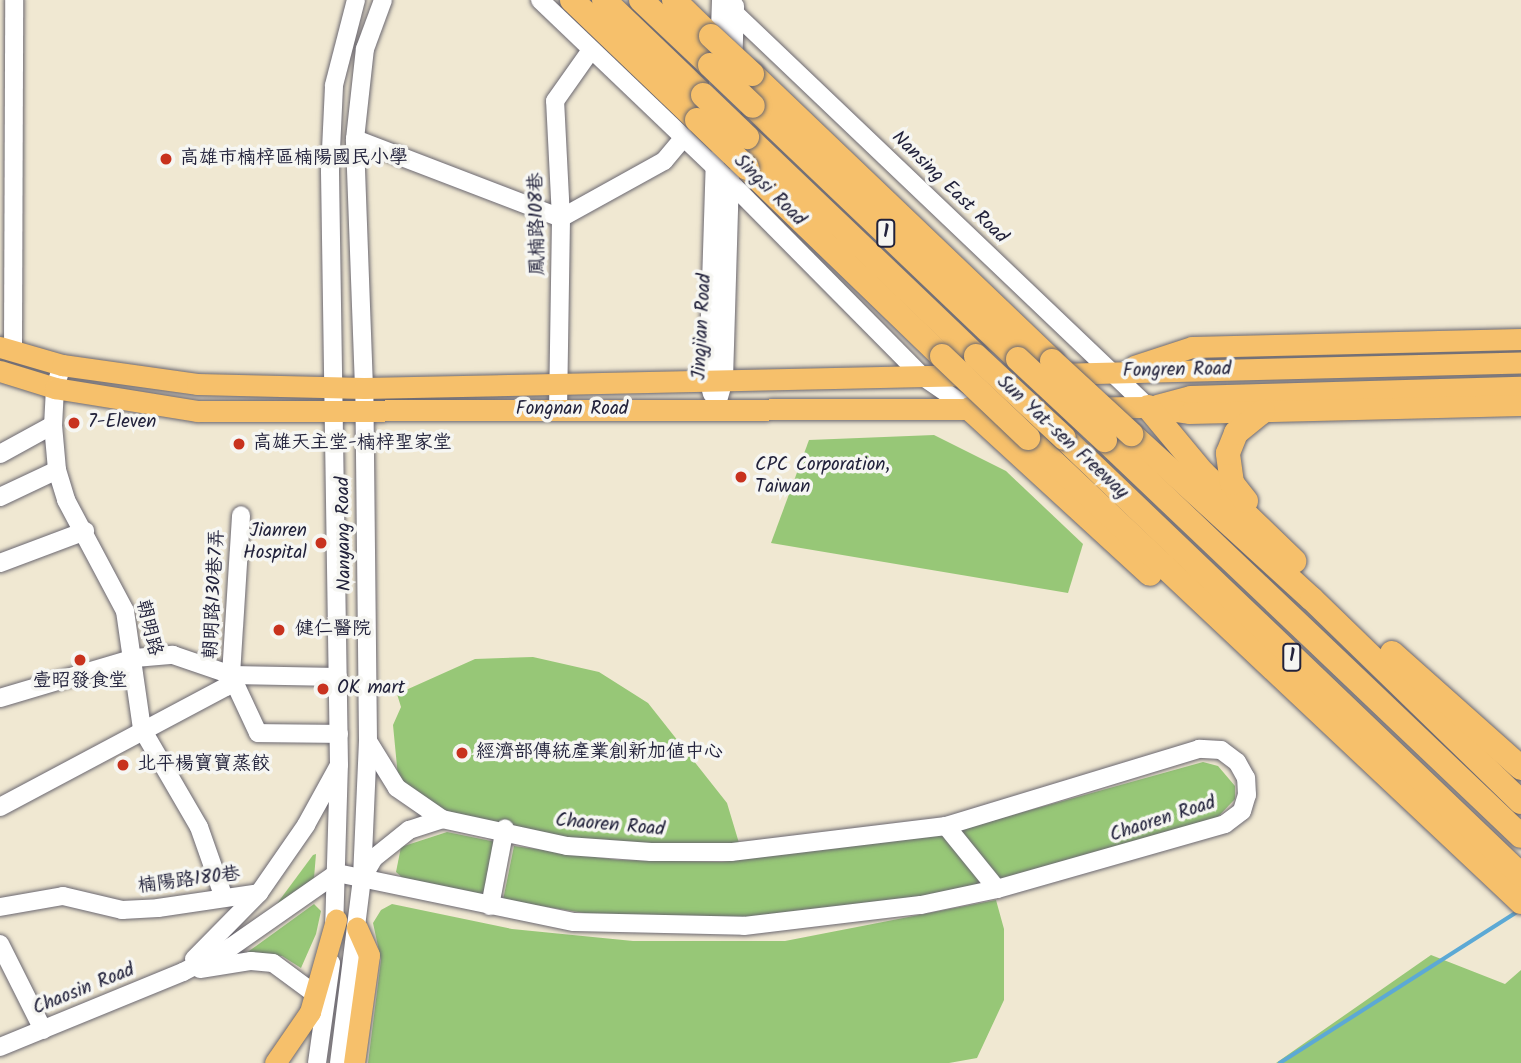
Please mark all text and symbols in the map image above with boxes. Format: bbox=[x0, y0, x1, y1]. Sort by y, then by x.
street label: Nansing East Road bbox=[886, 127, 1012, 249]
place label: 高雄市楠梓區楠陽國民小學 bbox=[180, 148, 408, 170]
street label: Singsi Road bbox=[728, 150, 810, 232]
marker: 高雄市楠梓區楠陽國民小學 bbox=[158, 151, 174, 167]
street label: 鳳楠路108巷 bbox=[526, 172, 550, 276]
road number: 1 bbox=[876, 218, 896, 247]
street label: Jingjian Road bbox=[689, 273, 717, 381]
street label: Fongren Road bbox=[1123, 359, 1231, 383]
street label: Sun Yat-sen Freeway bbox=[992, 371, 1132, 505]
street label: Fongnan Road bbox=[516, 399, 628, 421]
place label: 7-Eleven bbox=[88, 412, 156, 434]
marker: 7-Eleven bbox=[66, 415, 82, 431]
place label: 高雄天主堂-楠梓聖家堂 bbox=[253, 433, 452, 455]
marker: 高雄天主堂-楠梓聖家堂 bbox=[231, 436, 247, 452]
place label: CPC Corporation, Taiwan bbox=[755, 455, 890, 499]
marker: CPC Corporation, Taiwan bbox=[733, 469, 749, 485]
street label: Nanyang Road bbox=[333, 477, 357, 591]
place label: Jianren Hospital bbox=[243, 521, 307, 565]
street label: 朝明路130巷7弄 bbox=[200, 528, 230, 660]
marker: Jianren Hospital bbox=[313, 535, 329, 551]
street label: 朝明路 bbox=[130, 598, 166, 658]
place label: 健仁醫院 bbox=[295, 619, 371, 641]
marker: 健仁醫院 bbox=[269, 620, 289, 640]
road number: 1 bbox=[1282, 642, 1302, 672]
marker: 壹昭發食堂 bbox=[72, 652, 88, 668]
place label: 壹昭發食堂 bbox=[33, 671, 127, 693]
place label: OK mart bbox=[337, 678, 405, 700]
marker: OK mart bbox=[315, 681, 331, 697]
place label: 經濟部傳統產業創新加值中心 bbox=[476, 742, 723, 764]
marker: 經濟部傳統產業創新加值中心 bbox=[454, 745, 470, 761]
place label: 北平楊寶寶蒸餃 bbox=[137, 754, 270, 776]
marker: 北平楊寶寶蒸餃 bbox=[115, 757, 131, 773]
street label: Chaoren Road bbox=[1107, 792, 1219, 848]
street label: Chaoren Road bbox=[554, 810, 666, 842]
street label: 楠陽路180巷 bbox=[137, 863, 241, 899]
street label: Chaosin Road bbox=[30, 959, 138, 1021]

